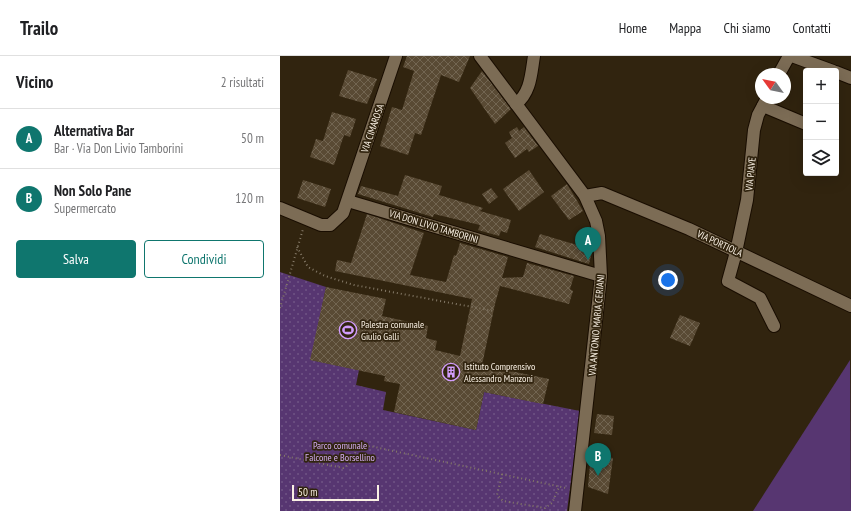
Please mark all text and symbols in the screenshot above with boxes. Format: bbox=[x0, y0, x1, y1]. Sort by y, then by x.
text: Trailo bbox=[20, 16, 58, 40]
text: Home bbox=[619, 19, 647, 37]
text: Mappa bbox=[669, 19, 701, 37]
text: Chi siamo bbox=[723, 19, 771, 37]
text: Contatti bbox=[793, 19, 831, 37]
north arrow bbox=[755, 68, 791, 104]
map controls bbox=[803, 68, 839, 176]
button: + bbox=[803, 68, 839, 104]
text: Vicino bbox=[16, 71, 53, 93]
text: 2 risultati bbox=[221, 74, 264, 91]
street label: VIA CIMAROSA bbox=[358, 102, 387, 155]
button: − bbox=[803, 104, 839, 140]
text: Alternativa Bar bbox=[54, 121, 134, 140]
text: A bbox=[26, 130, 32, 147]
text: 50 m bbox=[241, 130, 264, 147]
text: Bar · Via Don Livio Tamborini bbox=[54, 140, 183, 157]
button: layers bbox=[803, 140, 839, 176]
street label: VIA PIAVE bbox=[742, 157, 759, 192]
text: Non Solo Pane bbox=[54, 181, 131, 200]
text: B bbox=[26, 190, 32, 207]
text: 120 m bbox=[235, 190, 264, 207]
text: Supermercato bbox=[54, 200, 116, 217]
street label: VIA DON LIVIO TAMBORINI bbox=[387, 206, 480, 246]
pin: A bbox=[575, 227, 601, 260]
street label: VIA PORTIOLA bbox=[694, 227, 745, 260]
button: Salva bbox=[16, 240, 136, 278]
button: Condividi bbox=[144, 240, 264, 278]
your location bbox=[658, 270, 678, 290]
street label: VIA ANTONIO MARIA CERIANI bbox=[586, 274, 607, 377]
place label: Palestra comunale Giulio Galli bbox=[361, 318, 424, 343]
sports icon: Palestra comunale Giulio Galli bbox=[338, 320, 358, 340]
place label: Istituto Comprensivo Alessandro Manzoni bbox=[464, 360, 535, 385]
building icon: Istituto Comprensivo Alessandro Manzoni bbox=[441, 362, 461, 382]
park label: Parco comunale Falcone e Borsellino bbox=[305, 439, 375, 464]
pin: B bbox=[585, 443, 611, 476]
scale bar bbox=[292, 483, 379, 502]
text: 50 m bbox=[298, 485, 317, 499]

